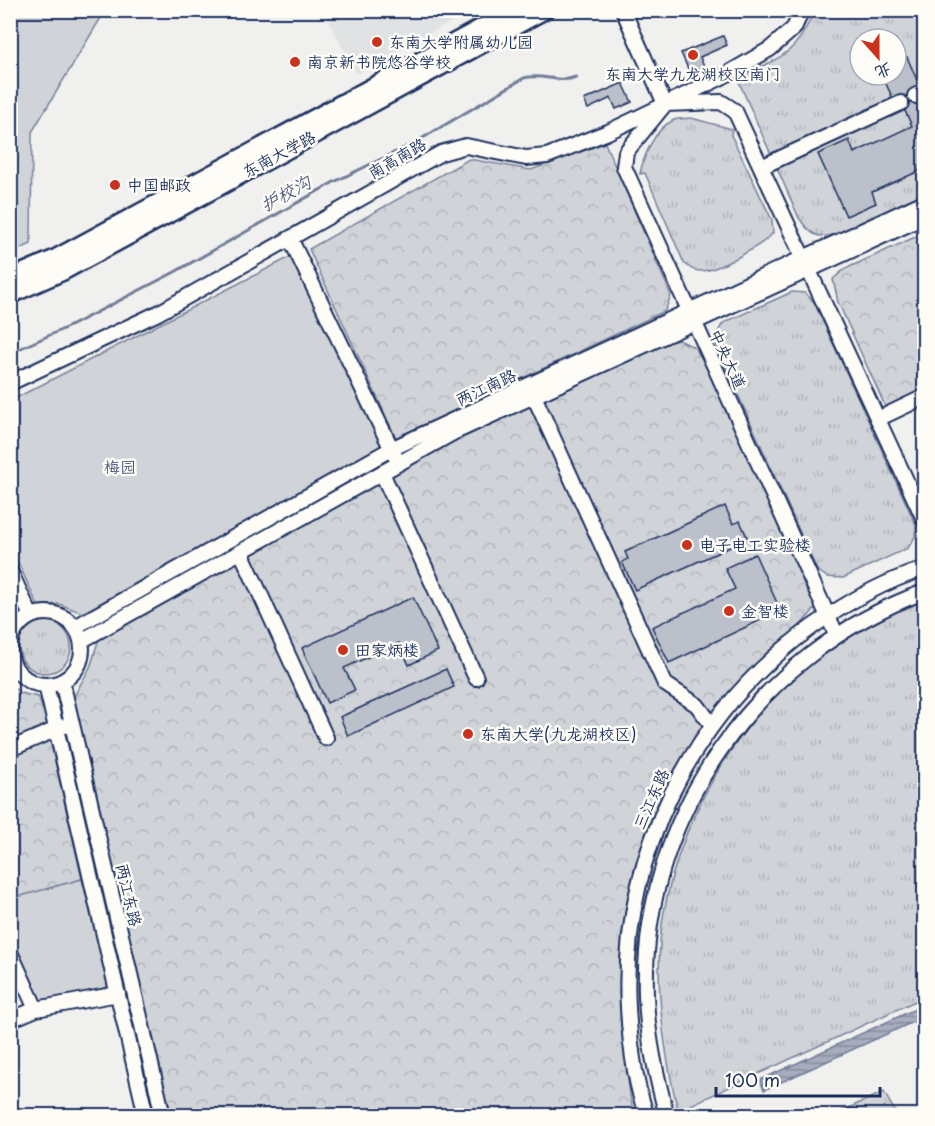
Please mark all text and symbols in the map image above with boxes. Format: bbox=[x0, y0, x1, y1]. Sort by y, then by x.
north arrow bbox=[848, 27, 908, 87]
place label: 东南大学附属幼儿园 bbox=[389, 29, 533, 53]
marker: 东南大学附属幼儿园 bbox=[370, 35, 384, 49]
marker: 东南大学九龙湖校区南门 bbox=[686, 48, 700, 62]
place label: 南京新书院悠谷学校 bbox=[307, 49, 451, 73]
marker: 南京新书院悠谷学校 bbox=[288, 55, 302, 69]
text: 北 bbox=[872, 58, 896, 86]
place label: 东南大学九龙湖校区南门 bbox=[605, 61, 781, 85]
street label: 东南大学路 bbox=[238, 124, 319, 182]
street label: 南高南路 bbox=[363, 131, 430, 184]
water label: 护校沟 bbox=[255, 167, 317, 218]
place label: 中国邮政 bbox=[127, 172, 191, 196]
marker: 中国邮政 bbox=[108, 178, 122, 192]
street label: 中央大道 bbox=[705, 324, 753, 393]
street label: 两江南路 bbox=[451, 362, 520, 410]
park label: 梅园 bbox=[104, 454, 136, 478]
place label: 电子电工实验楼 bbox=[699, 532, 811, 556]
marker: 电子电工实验楼 bbox=[680, 538, 694, 552]
place label: 金智楼 bbox=[741, 598, 789, 622]
marker: 金智楼 bbox=[722, 604, 736, 618]
place label: 田家炳楼 bbox=[355, 637, 419, 661]
marker: 田家炳楼 bbox=[336, 643, 350, 657]
place label: 东南大学(九龙湖校区) bbox=[480, 721, 637, 745]
marker: 东南大学(九龙湖校区) bbox=[461, 727, 475, 741]
street label: 三江东路 bbox=[626, 764, 674, 833]
street label: 两江东路 bbox=[111, 861, 149, 929]
scale bar bbox=[716, 1060, 880, 1098]
text: 100 m bbox=[725, 1066, 780, 1093]

